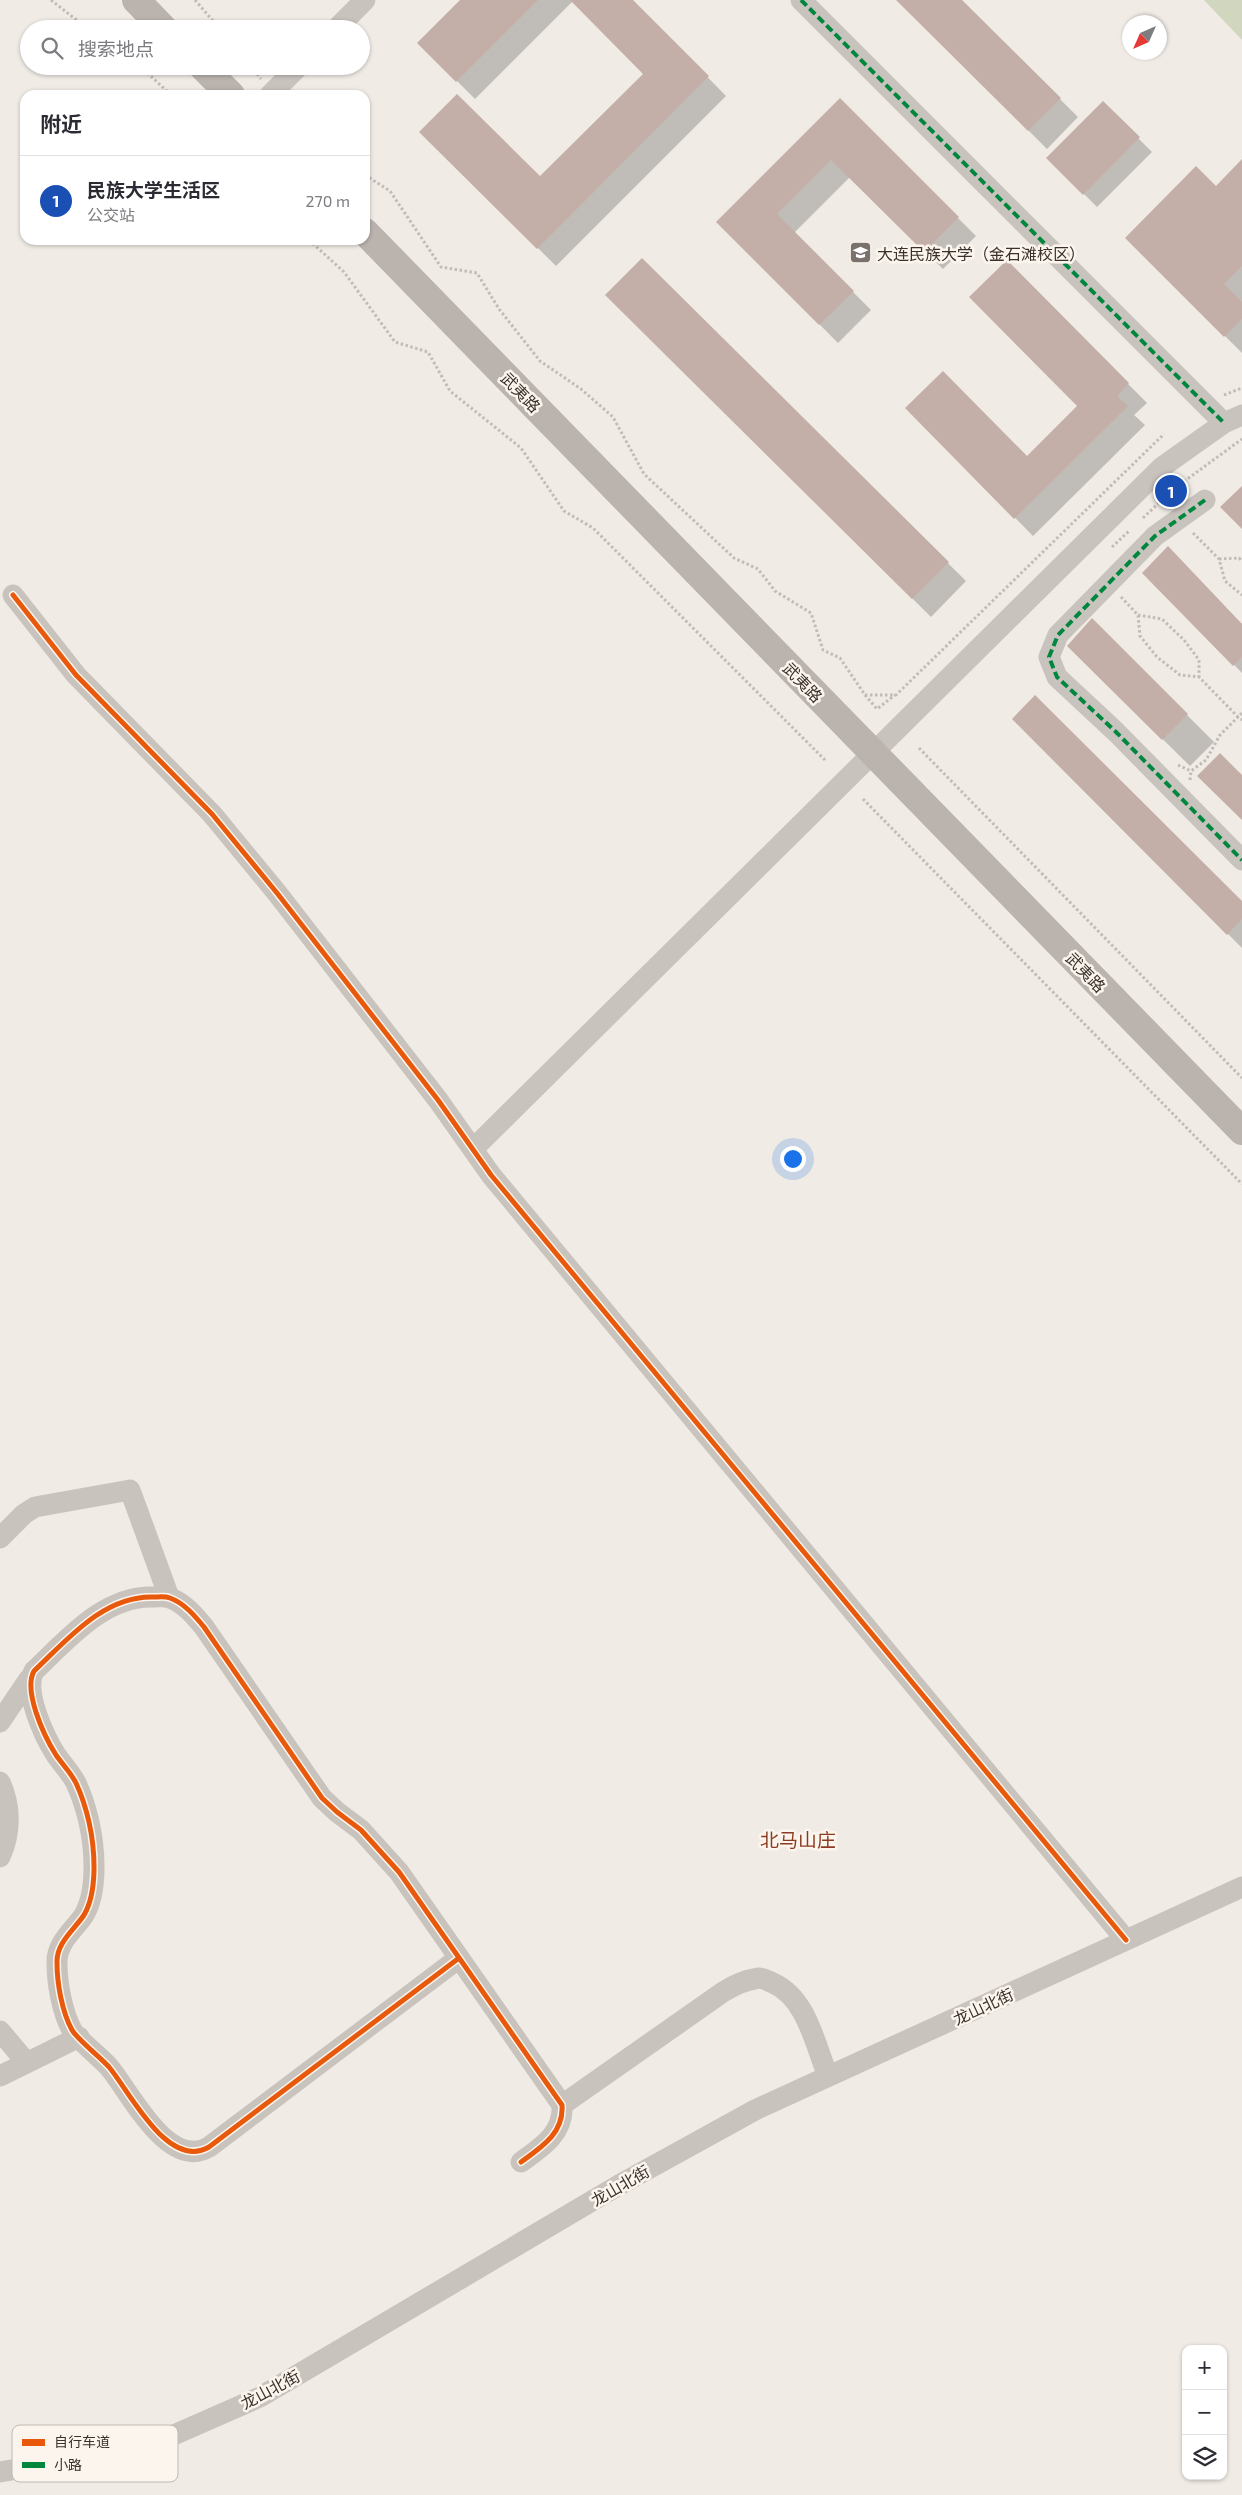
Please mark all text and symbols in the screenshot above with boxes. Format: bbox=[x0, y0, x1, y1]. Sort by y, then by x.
north arrow bbox=[1122, 15, 1167, 60]
search box bbox=[20, 20, 370, 75]
icon: search bbox=[38, 34, 66, 62]
text: 搜索地点 bbox=[78, 37, 154, 60]
text: 附近 bbox=[40, 111, 82, 136]
text: 民族大学生活区 bbox=[87, 178, 220, 201]
text: 1 bbox=[53, 191, 59, 210]
text: 270 m bbox=[306, 191, 350, 210]
text: 公交站 bbox=[87, 205, 135, 224]
school or university icon: 大连民族大学（金石滩校区） bbox=[849, 241, 873, 265]
place label: 大连民族大学（金石滩校区） bbox=[877, 244, 1085, 263]
street label: 武夷路 bbox=[497, 368, 545, 416]
pin: 1 bbox=[1155, 472, 1187, 510]
street label: 武夷路 bbox=[779, 658, 827, 706]
street label: 武夷路 bbox=[1062, 948, 1110, 996]
your location bbox=[780, 1146, 806, 1172]
district label: 北马山庄 bbox=[760, 1828, 836, 1851]
street label: 龙山北街 bbox=[950, 1984, 1016, 2028]
street label: 龙山北街 bbox=[588, 2161, 652, 2209]
map controls bbox=[1182, 2345, 1227, 2480]
button: + bbox=[1182, 2345, 1227, 2390]
street label: 龙山北街 bbox=[237, 2366, 303, 2412]
button: − bbox=[1182, 2390, 1227, 2435]
legend bbox=[12, 2425, 178, 2482]
text: 自行车道 bbox=[54, 2433, 110, 2450]
button: layers bbox=[1182, 2435, 1227, 2480]
text: 小路 bbox=[54, 2456, 82, 2473]

